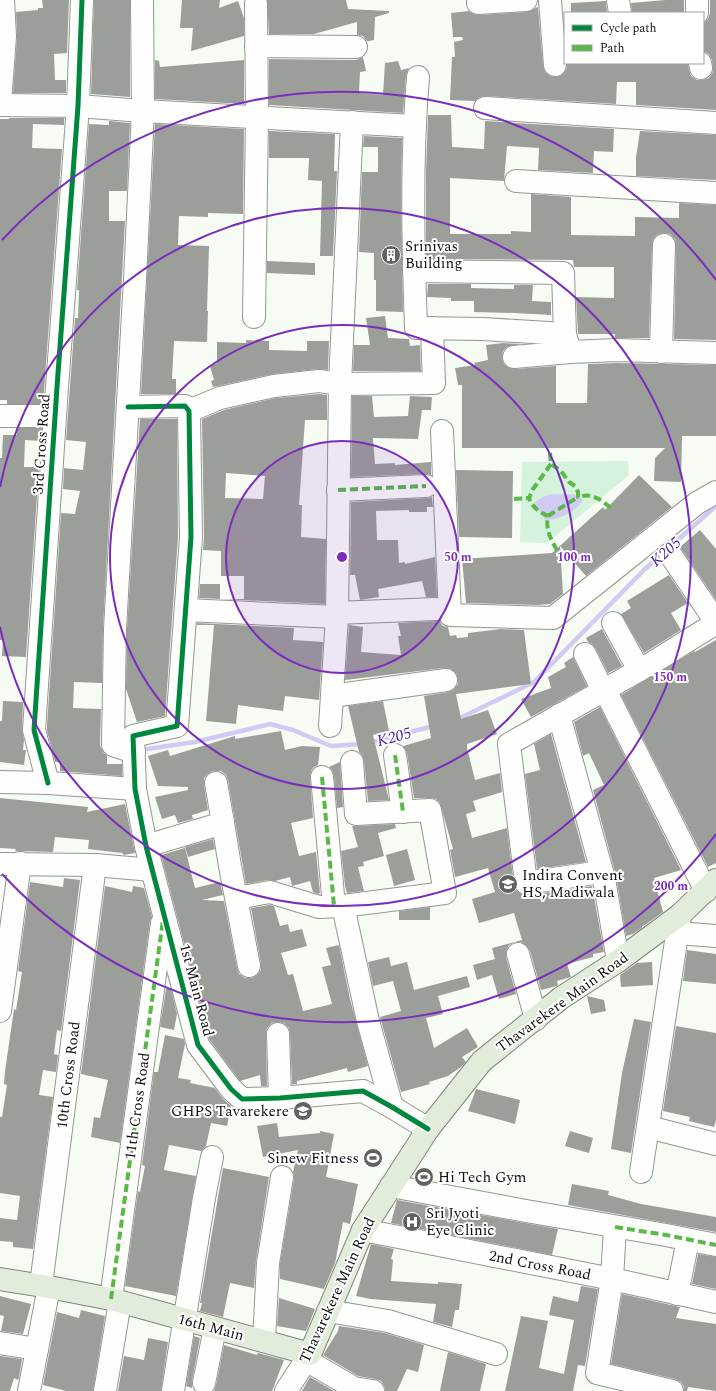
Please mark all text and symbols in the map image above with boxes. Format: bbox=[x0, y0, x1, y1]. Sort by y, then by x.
legend bbox=[564, 12, 704, 64]
text: Cycle path bbox=[600, 19, 657, 38]
text: Path bbox=[600, 39, 625, 58]
place label: Srinivas Building bbox=[405, 235, 462, 275]
building icon: Srinivas Building bbox=[380, 244, 402, 266]
street label: 3rd Cross Road bbox=[27, 393, 56, 495]
water label: K205 bbox=[645, 531, 687, 572]
text: 50 m bbox=[444, 548, 472, 567]
text: 100 m bbox=[557, 548, 591, 567]
centre of rings bbox=[335, 550, 349, 564]
text: 150 m bbox=[653, 668, 687, 687]
water label: K205 bbox=[374, 721, 414, 753]
place label: Indira Convent HS, Madiwala bbox=[522, 864, 623, 904]
school or university icon: Indira Convent HS, Madiwala bbox=[497, 873, 519, 895]
text: 200 m bbox=[654, 877, 688, 896]
street label: 1st Main Road bbox=[173, 941, 220, 1039]
street label: Thavarekere Main Road bbox=[491, 946, 633, 1058]
street label: 10th Cross Road bbox=[50, 1020, 86, 1130]
street label: 11th Cross Road bbox=[119, 1051, 156, 1161]
place label: GHPS Tavarekere bbox=[171, 1100, 289, 1123]
school or university icon: GHPS Tavarekere bbox=[292, 1100, 314, 1122]
place label: Sinew Fitness bbox=[267, 1147, 359, 1170]
sports icon: Sinew Fitness bbox=[362, 1147, 384, 1169]
sports icon: Hi Tech Gym bbox=[413, 1166, 435, 1188]
place label: Hi Tech Gym bbox=[438, 1166, 527, 1189]
place label: Sri Jyoti Eye Clinic bbox=[426, 1202, 495, 1242]
hospital icon: Sri Jyoti Eye Clinic bbox=[401, 1211, 423, 1233]
street label: Thavarekere Main Road bbox=[293, 1213, 381, 1367]
street label: 2nd Cross Road bbox=[487, 1244, 593, 1287]
street label: 16th Main bbox=[175, 1308, 247, 1347]

